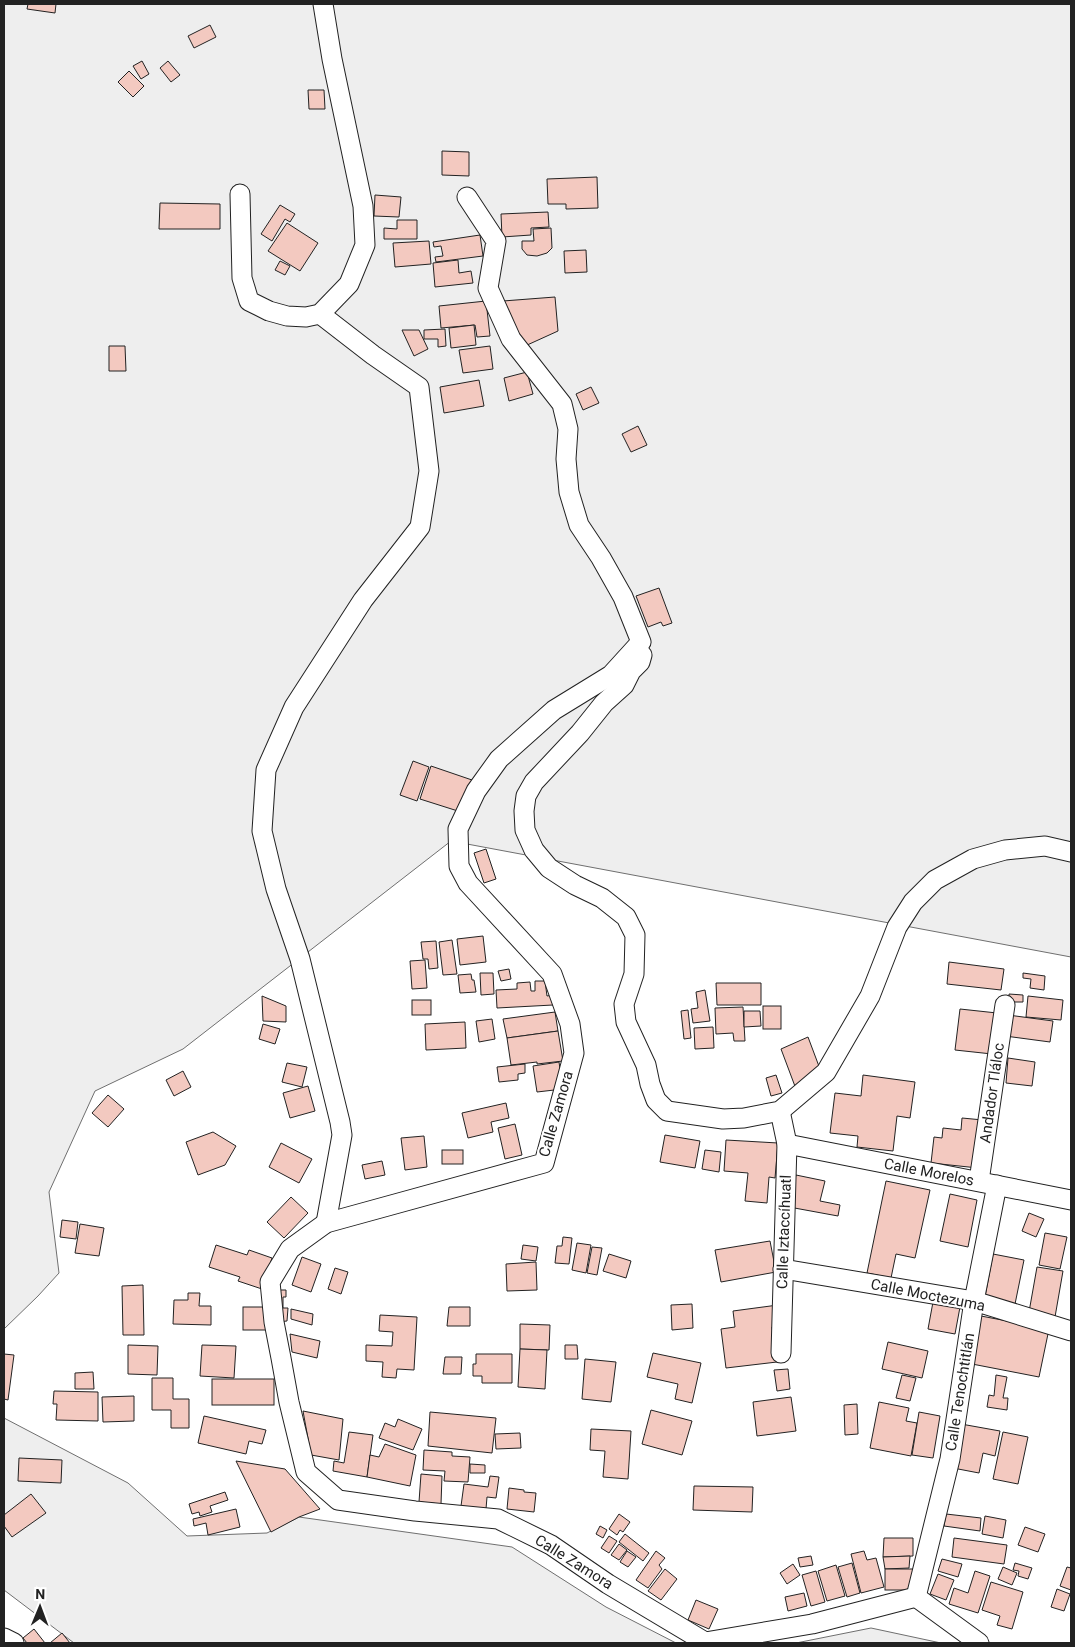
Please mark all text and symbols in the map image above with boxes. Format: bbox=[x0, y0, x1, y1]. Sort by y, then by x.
street label: Andador Tláloc bbox=[976, 1042, 1008, 1144]
street label: Calle Zamora bbox=[535, 1069, 577, 1159]
street label: Calle Morelos bbox=[882, 1154, 976, 1190]
street label: Calle Iztaccíhuatl bbox=[773, 1175, 795, 1289]
street label: Calle Moctezuma bbox=[869, 1275, 987, 1315]
street label: Calle Tenochtitlán bbox=[942, 1332, 978, 1452]
street label: Calle Zamora bbox=[532, 1531, 616, 1593]
north arrow bbox=[15, 1582, 65, 1632]
text: N bbox=[35, 1586, 45, 1602]

